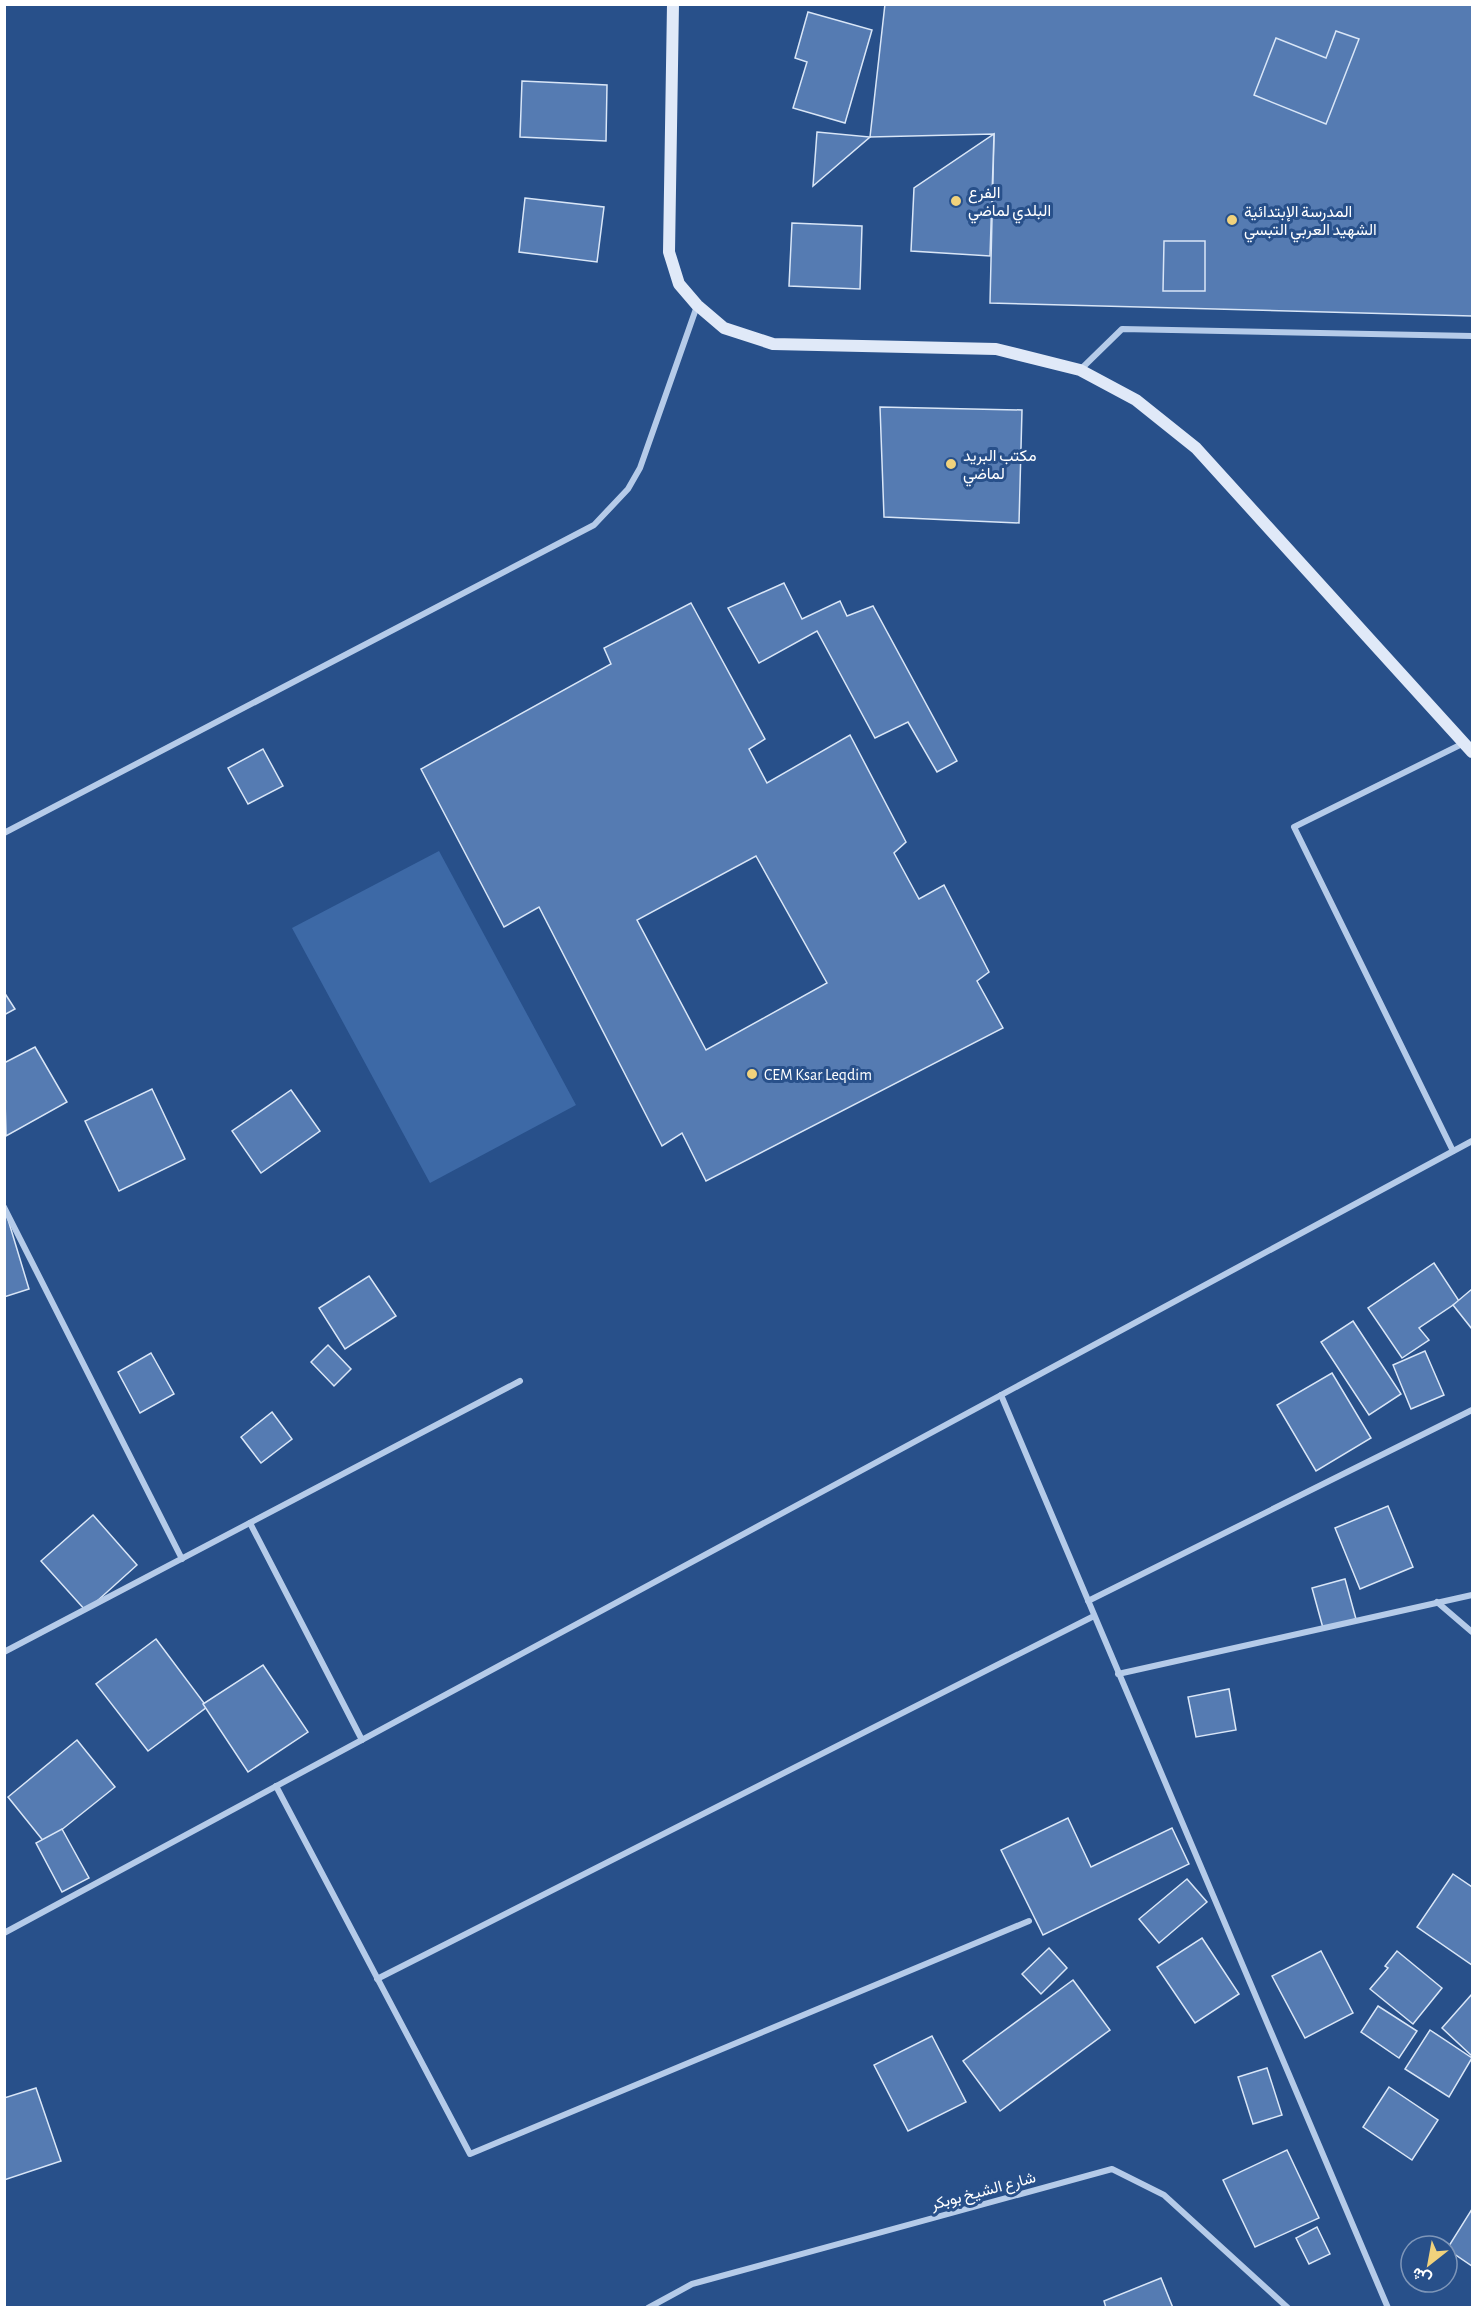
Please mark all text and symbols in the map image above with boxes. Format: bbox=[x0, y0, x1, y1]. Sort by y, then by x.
place label: الفرع البلدي لماضي bbox=[968, 185, 1051, 224]
marker: الفرع البلدي لماضي bbox=[949, 194, 963, 208]
place label: المدرسة الإبتدائية الشهيد العربي التبسي bbox=[1244, 204, 1377, 243]
marker: المدرسة الإبتدائية الشهيد العربي التبسي bbox=[1225, 213, 1239, 227]
place label: مكتب البريد لماضي bbox=[963, 448, 1036, 487]
marker: مكتب البريد لماضي bbox=[944, 457, 958, 471]
marker: CEM Ksar Leqdim bbox=[745, 1067, 759, 1081]
place label: CEM Ksar Leqdim bbox=[764, 1067, 872, 1083]
street label: شارع الشيخ بوبكر bbox=[928, 2169, 1038, 2216]
north arrow bbox=[1399, 2234, 1459, 2294]
text: ش bbox=[1409, 2263, 1435, 2288]

